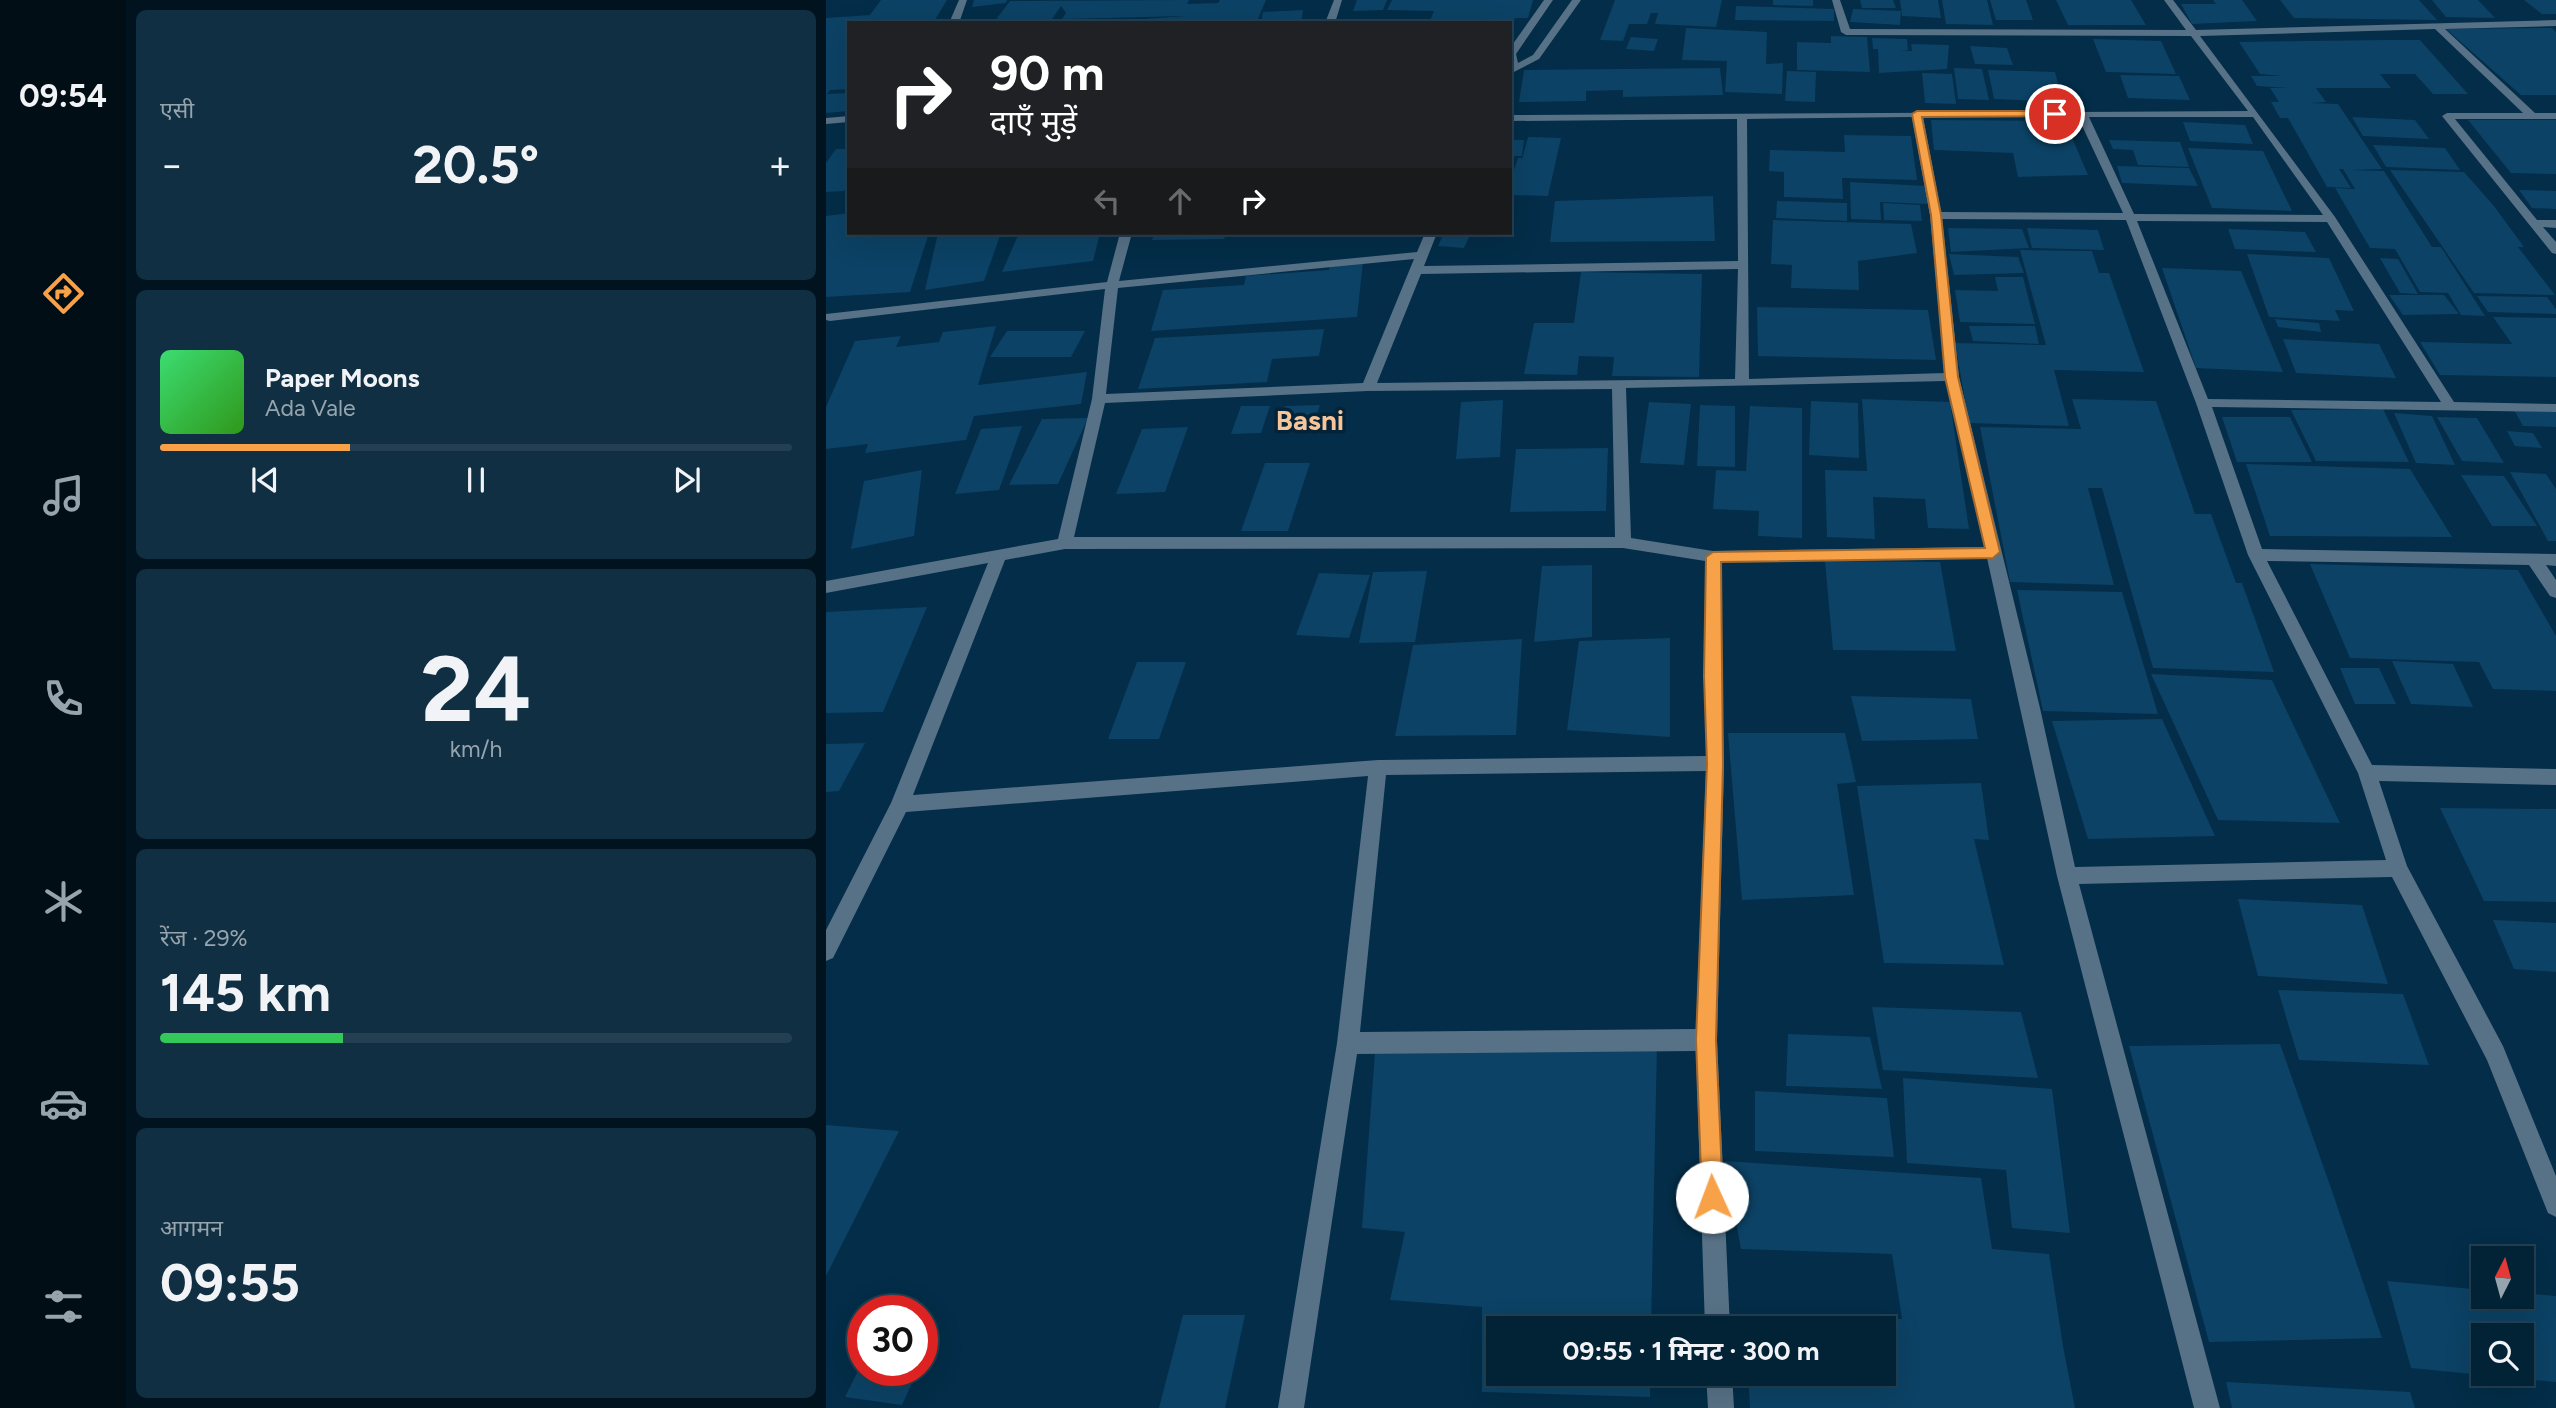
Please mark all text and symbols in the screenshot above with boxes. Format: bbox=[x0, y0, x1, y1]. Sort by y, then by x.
text: 90 m bbox=[990, 43, 1105, 102]
icon: right bbox=[875, 49, 966, 140]
text: 09:54 bbox=[19, 77, 107, 115]
pin bbox=[2025, 84, 2085, 144]
icon: arrive bbox=[2036, 95, 2074, 133]
text: एसी bbox=[160, 96, 194, 124]
text: दाएँ मुड़ें bbox=[990, 103, 1077, 141]
text: 20.5° bbox=[413, 134, 539, 196]
text: − bbox=[160, 142, 184, 188]
text: + bbox=[768, 142, 792, 188]
icon: left bbox=[1088, 182, 1126, 220]
icon: ahead bbox=[1161, 182, 1199, 220]
icon: right bbox=[1234, 182, 1272, 220]
icon: directions bbox=[39, 269, 88, 318]
text: Paper Moons bbox=[265, 362, 420, 394]
text: Ada Vale bbox=[265, 394, 356, 422]
district label: Basni bbox=[1276, 403, 1344, 437]
icon: previous bbox=[246, 461, 284, 499]
icon: pause bbox=[457, 461, 495, 499]
icon: next bbox=[668, 461, 706, 499]
icon: music bbox=[39, 471, 88, 520]
text: 24 bbox=[421, 635, 531, 744]
icon: phone bbox=[39, 674, 88, 723]
text: km/h bbox=[450, 735, 502, 763]
icon: climate bbox=[39, 877, 88, 926]
text: रेंज · 29% bbox=[160, 924, 248, 952]
text: 145 km bbox=[160, 962, 331, 1024]
icon: car bbox=[39, 1079, 88, 1128]
position arrow bbox=[1675, 1160, 1749, 1234]
text: आगमन bbox=[160, 1214, 223, 1242]
north arrow bbox=[2471, 1246, 2534, 1309]
map controls bbox=[2471, 1246, 2534, 1386]
text: 09:55 bbox=[160, 1252, 300, 1314]
icon: filters bbox=[39, 1282, 88, 1331]
speed limit sign: 30 bbox=[847, 1295, 938, 1386]
button: search bbox=[2471, 1323, 2534, 1386]
text: 09:55 · 1 मिनट · 300 m bbox=[1563, 1335, 1819, 1367]

